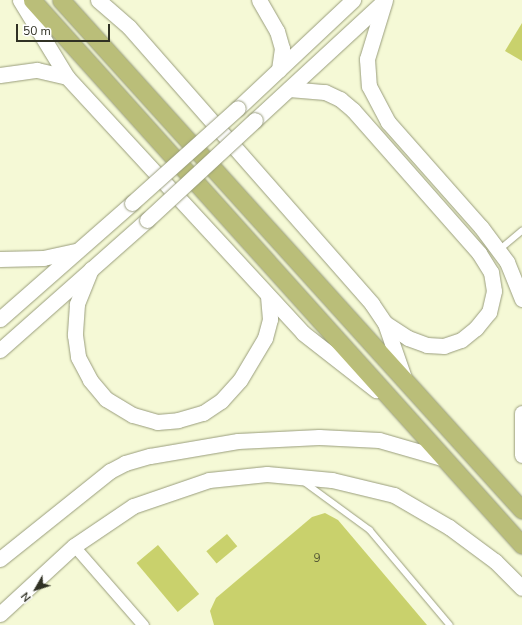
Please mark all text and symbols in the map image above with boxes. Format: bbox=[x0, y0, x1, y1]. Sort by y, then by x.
scale bar bbox=[18, 16, 112, 42]
text: 50 m bbox=[23, 23, 51, 39]
house number: 9 bbox=[313, 552, 321, 566]
north arrow bbox=[16, 569, 56, 609]
text: N bbox=[18, 589, 35, 605]

